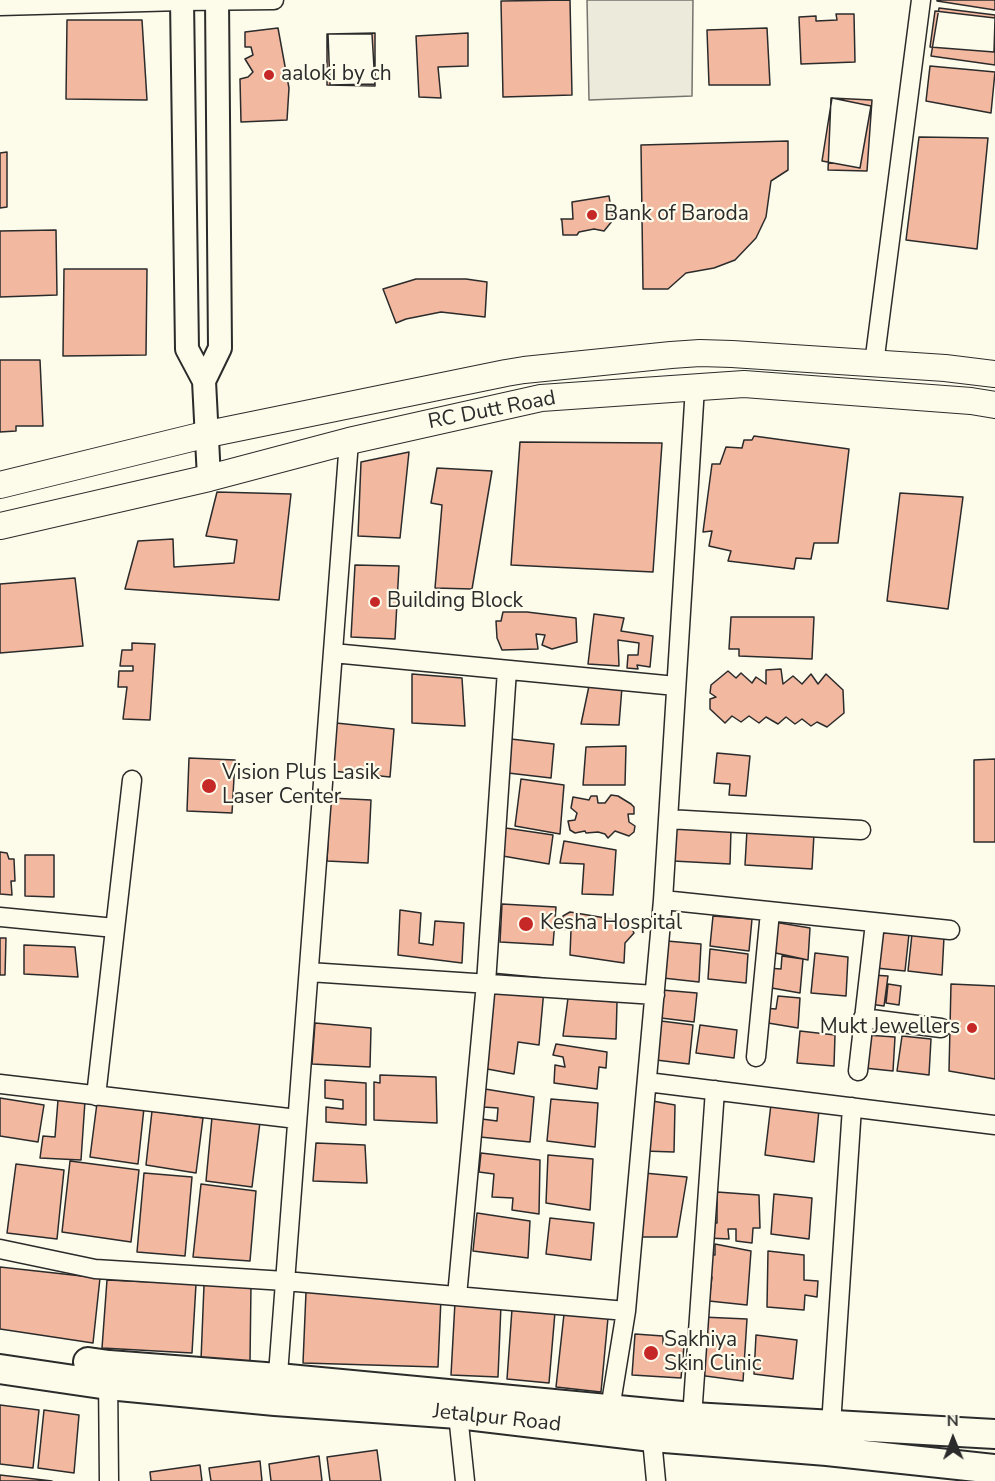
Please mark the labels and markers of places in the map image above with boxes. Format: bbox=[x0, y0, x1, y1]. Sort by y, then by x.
place label: aaloki by ch bbox=[281, 62, 392, 88]
marker: aaloki by ch bbox=[262, 68, 276, 82]
place label: Bank of Baroda bbox=[604, 202, 749, 228]
marker: Bank of Baroda bbox=[585, 208, 599, 222]
place label: Building Block bbox=[387, 589, 523, 615]
marker: Building Block bbox=[368, 595, 382, 609]
place label: Vision Plus Lasik Laser Center bbox=[222, 761, 380, 811]
marker: Vision Plus Lasik Laser Center bbox=[200, 777, 218, 795]
place label: Kesha Hospital bbox=[540, 911, 682, 937]
marker: Kesha Hospital bbox=[517, 915, 535, 933]
place label: Mukt Jewellers bbox=[820, 1015, 960, 1041]
marker: Mukt Jewellers bbox=[965, 1021, 979, 1035]
place label: Sakhiya Skin Clinic bbox=[664, 1328, 761, 1378]
marker: Sakhiya Skin Clinic bbox=[642, 1344, 660, 1362]

